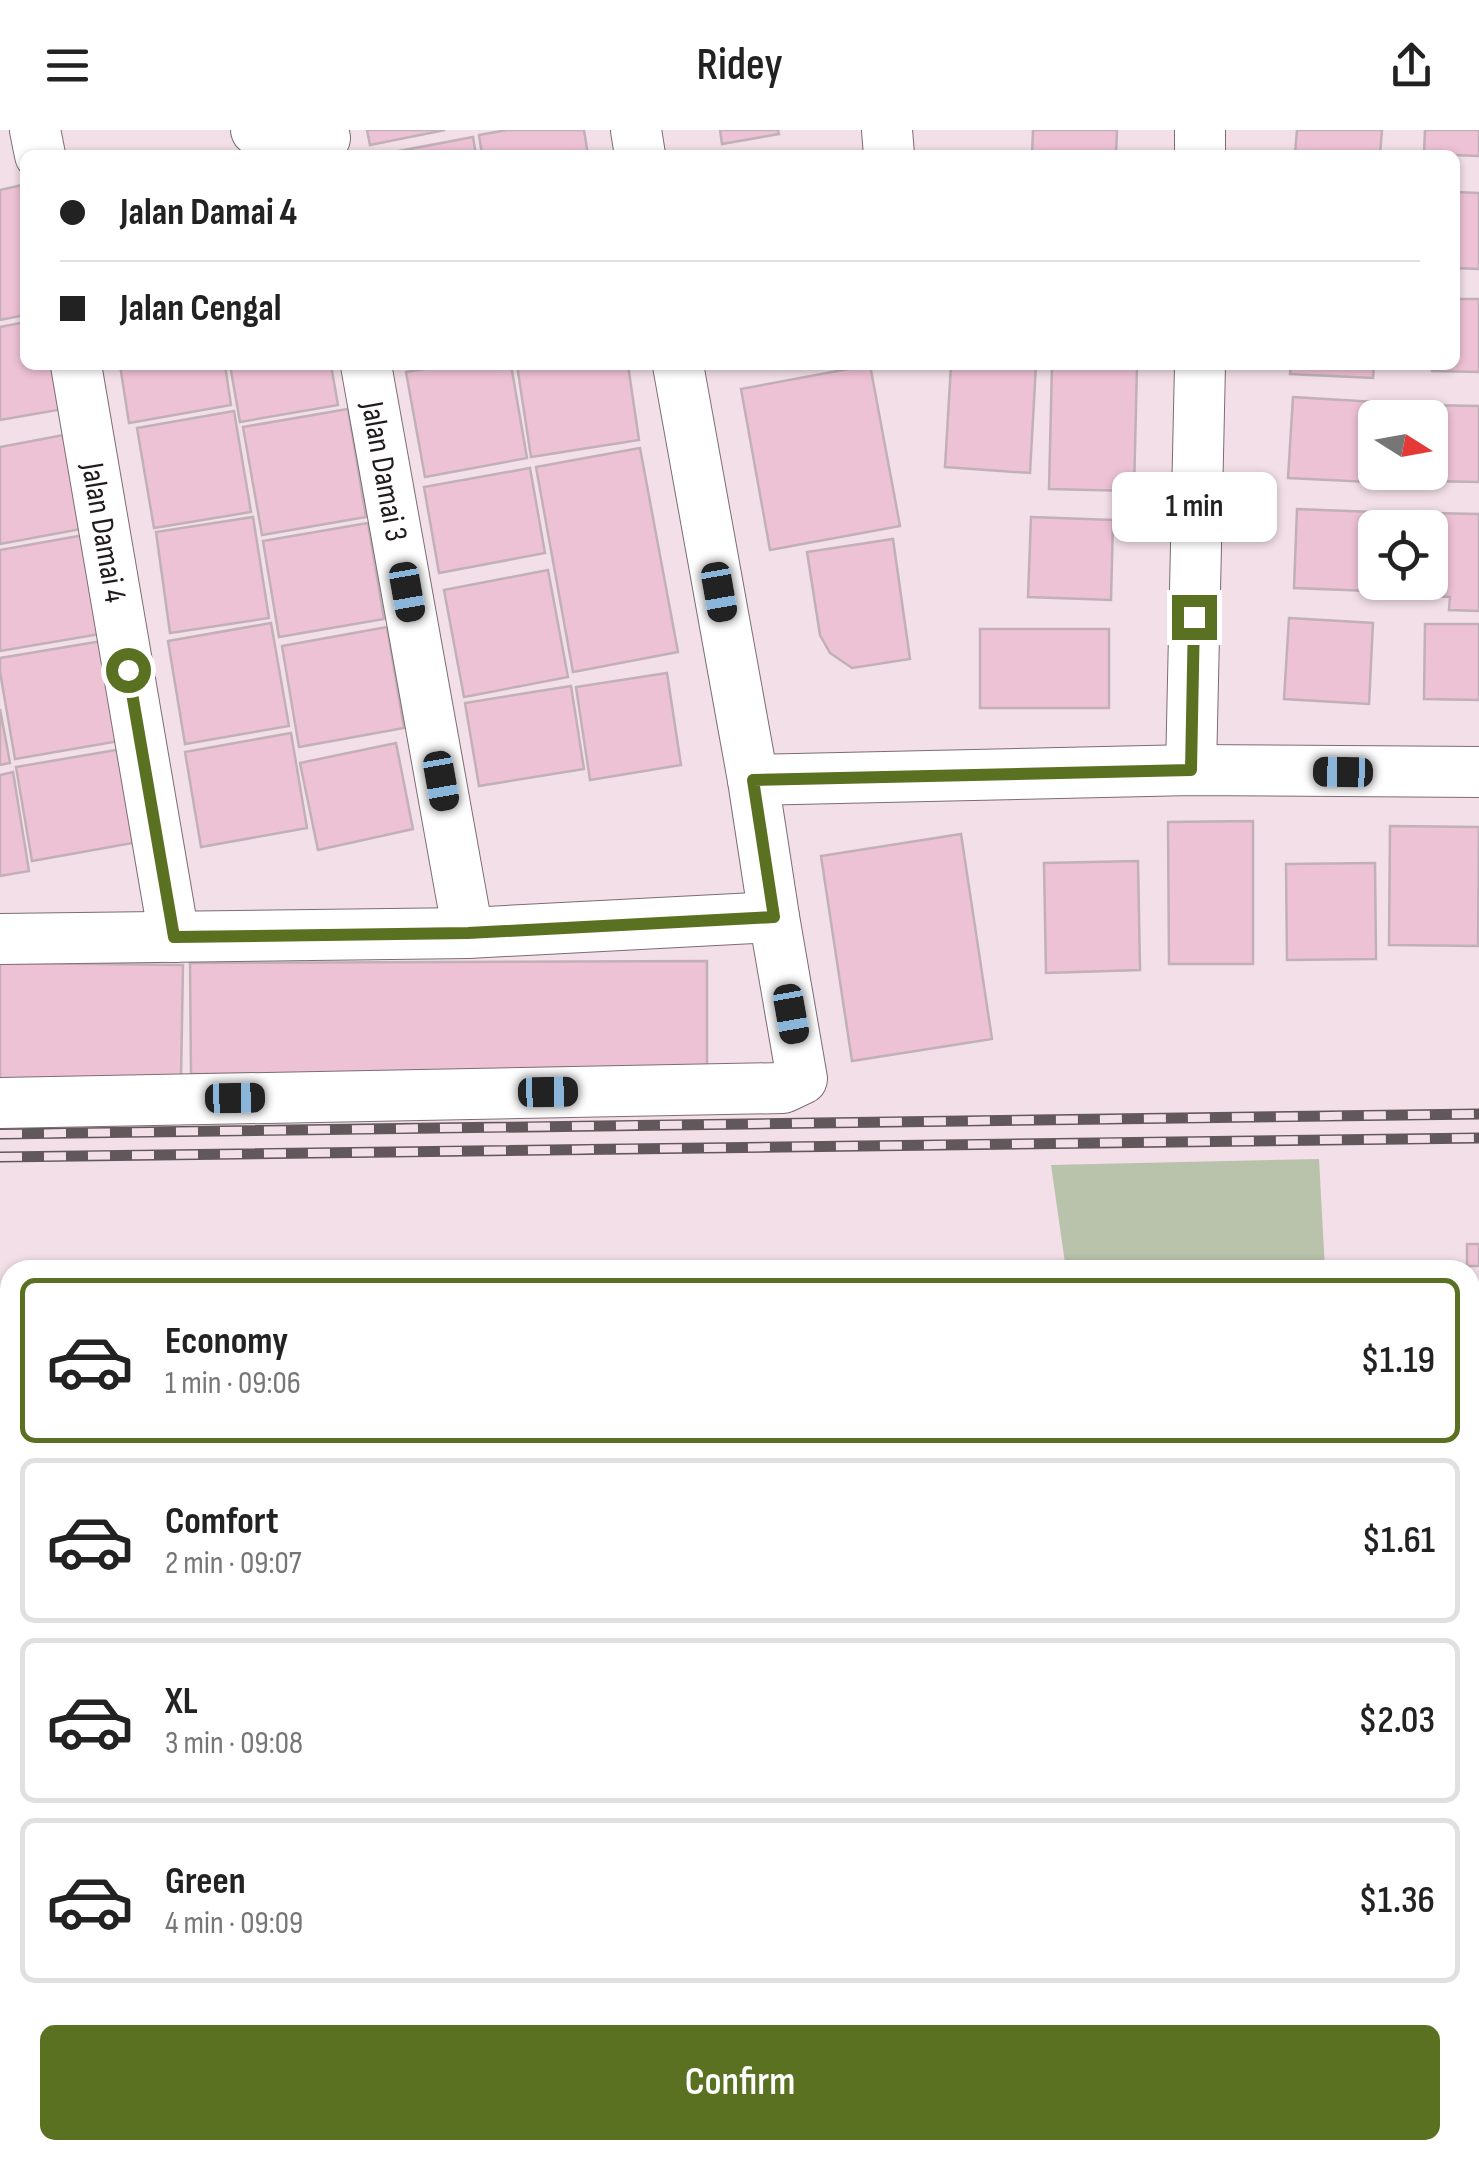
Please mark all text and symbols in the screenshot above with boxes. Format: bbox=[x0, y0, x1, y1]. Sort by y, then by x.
icon: menu bbox=[40, 38, 95, 93]
text: Ridey bbox=[696, 38, 783, 93]
icon: share bbox=[1384, 38, 1439, 93]
text: Jalan Damai 4 bbox=[120, 190, 297, 235]
text: Jalan Cengal bbox=[120, 286, 281, 331]
street label: Jalan Damai 3 bbox=[352, 398, 415, 544]
north arrow bbox=[1358, 400, 1448, 490]
map controls bbox=[1358, 400, 1448, 600]
street label: Jalan Damai 4 bbox=[72, 459, 134, 606]
callout: 1 min bbox=[1112, 472, 1276, 542]
text: 1 min bbox=[1165, 487, 1224, 526]
button: locate bbox=[1358, 510, 1448, 600]
car bbox=[387, 560, 427, 624]
car bbox=[699, 560, 739, 624]
route end bbox=[1172, 595, 1217, 640]
route start bbox=[106, 648, 151, 693]
car bbox=[421, 749, 461, 813]
car bbox=[1313, 756, 1373, 788]
car bbox=[771, 982, 811, 1046]
car bbox=[518, 1076, 578, 1108]
car bbox=[205, 1082, 265, 1114]
icon: car bbox=[45, 1316, 135, 1406]
text: Economy bbox=[165, 1319, 288, 1364]
text: $1.19 bbox=[1360, 1338, 1435, 1383]
text: 1 min · 09:06 bbox=[165, 1364, 301, 1403]
icon: car bbox=[45, 1496, 135, 1586]
text: Comfort bbox=[165, 1499, 279, 1544]
text: $1.61 bbox=[1362, 1518, 1435, 1563]
text: 2 min · 09:07 bbox=[165, 1544, 301, 1583]
icon: car bbox=[45, 1676, 135, 1766]
text: XL bbox=[165, 1679, 198, 1724]
text: $2.03 bbox=[1358, 1698, 1435, 1743]
text: 3 min · 09:08 bbox=[165, 1724, 303, 1763]
icon: car bbox=[45, 1856, 135, 1946]
text: Green bbox=[165, 1859, 246, 1904]
text: $1.36 bbox=[1359, 1878, 1435, 1923]
text: 4 min · 09:09 bbox=[165, 1904, 303, 1943]
button: Confirm bbox=[40, 2025, 1440, 2140]

